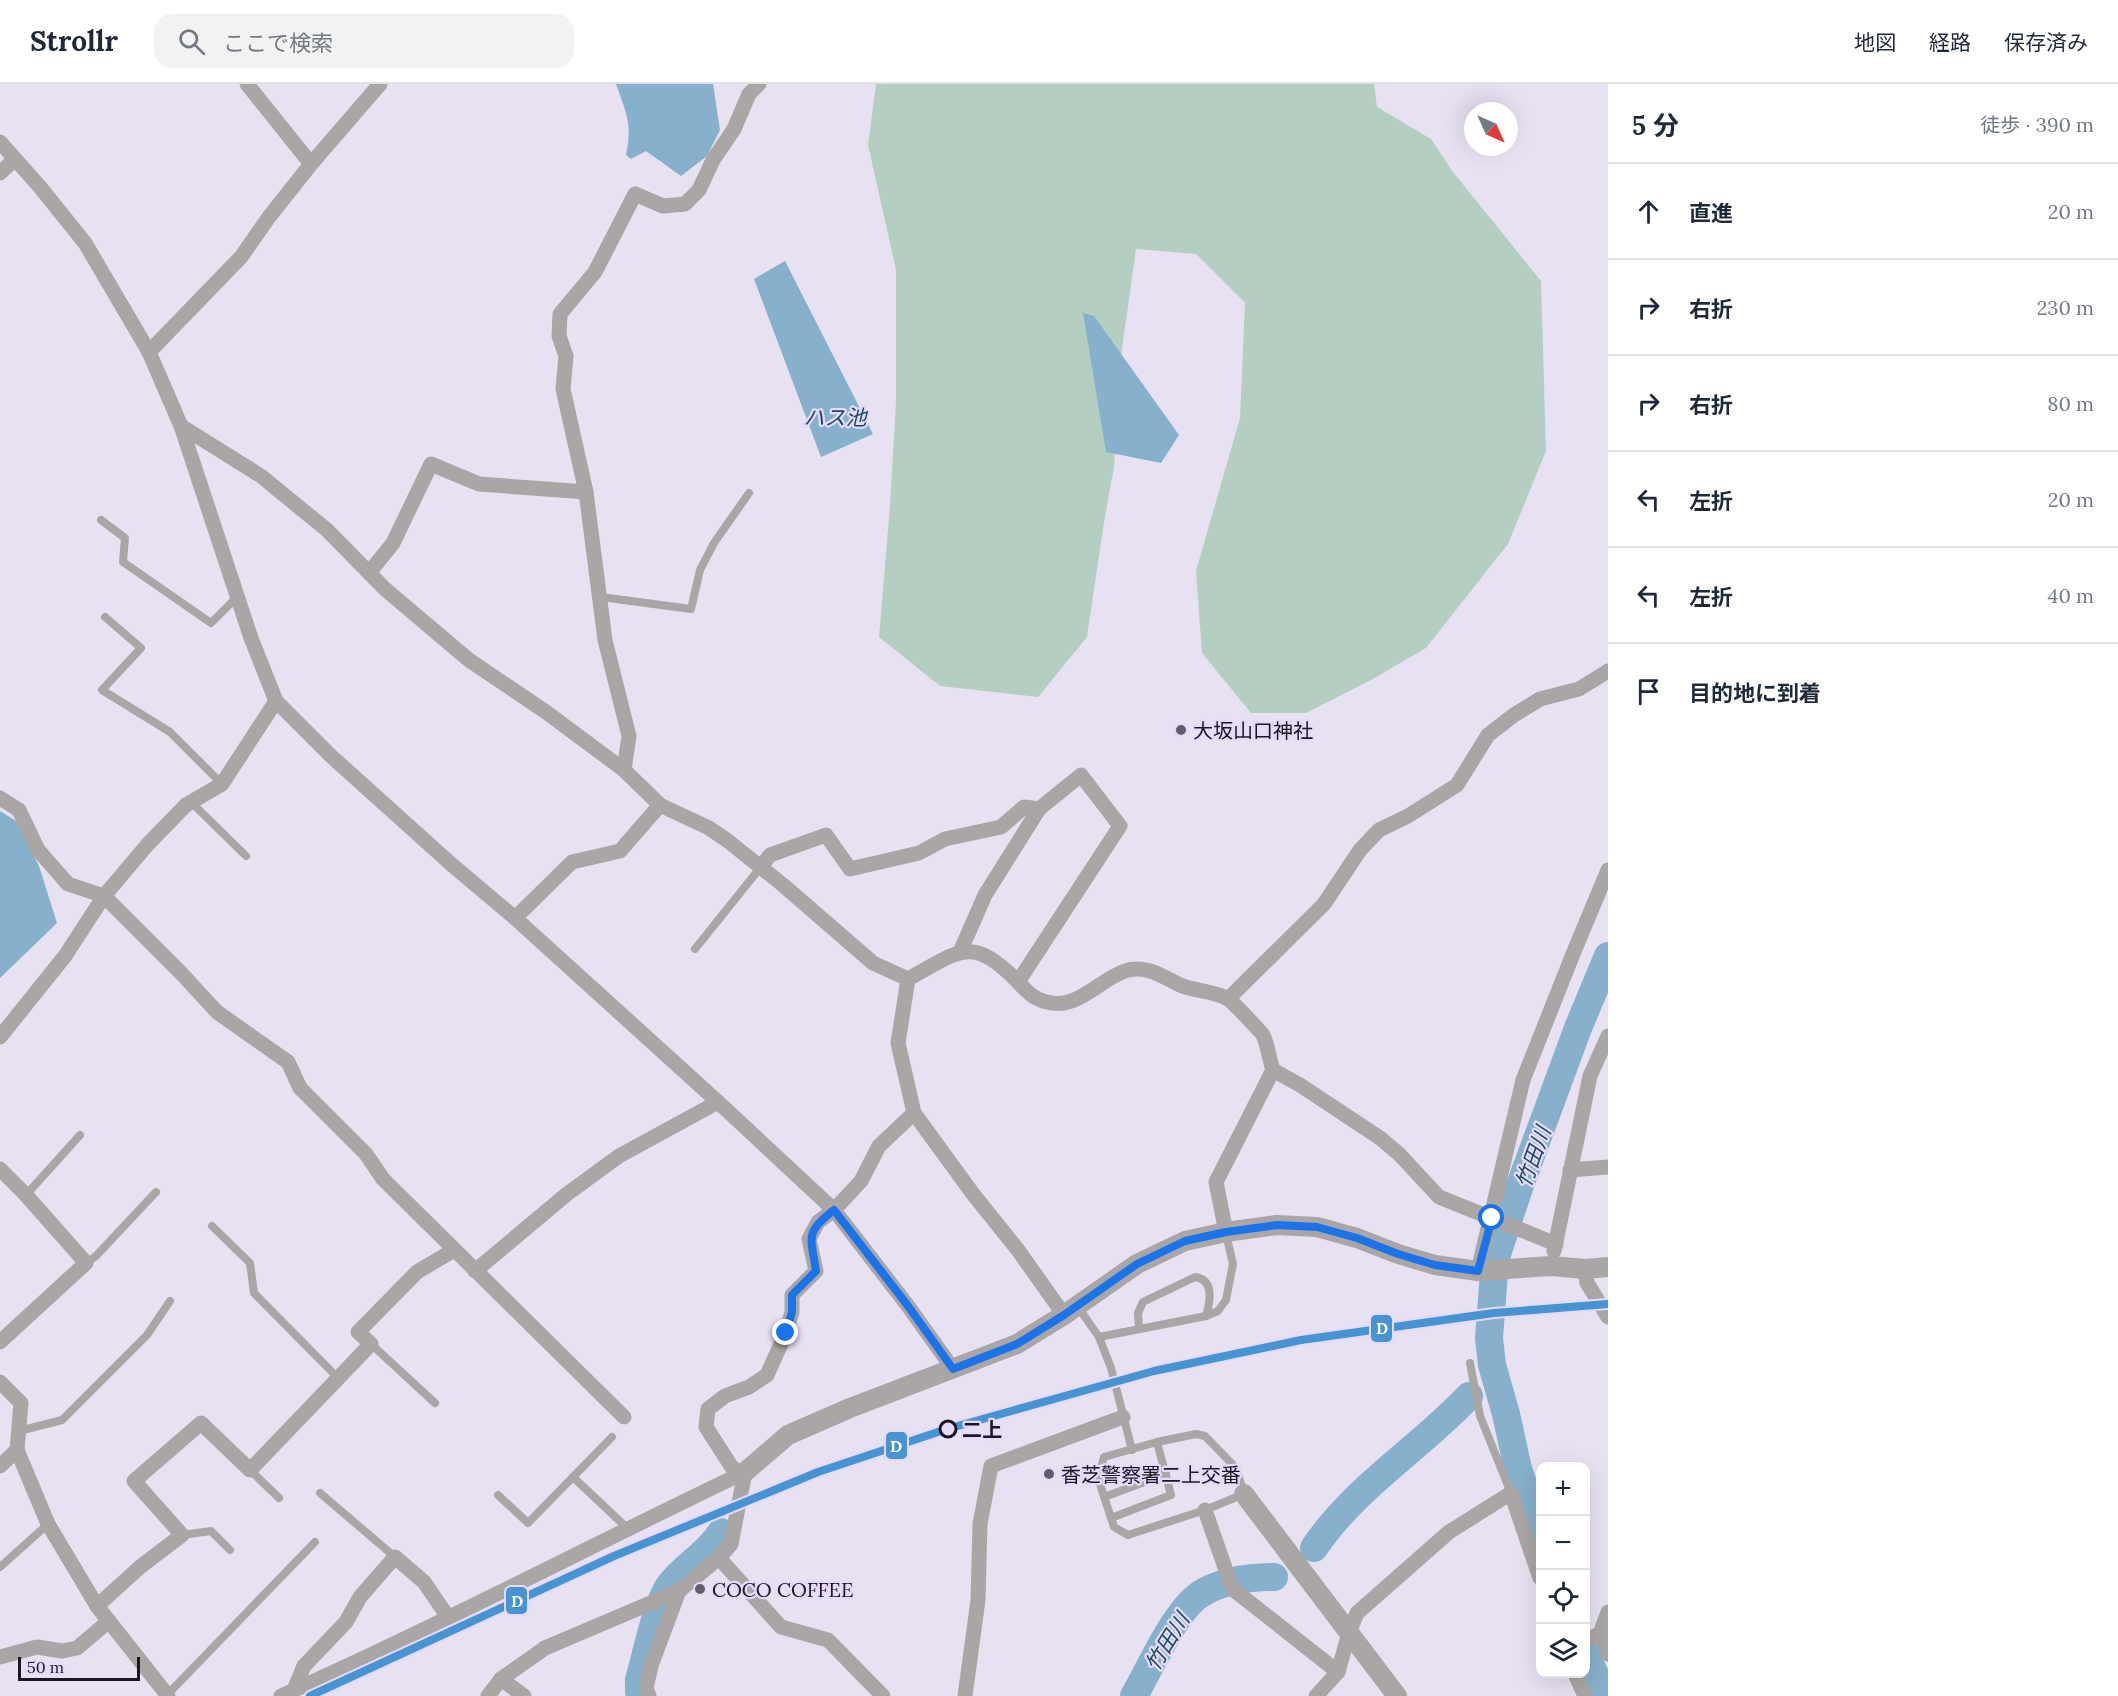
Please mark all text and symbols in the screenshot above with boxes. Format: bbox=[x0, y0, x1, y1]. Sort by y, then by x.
search box bbox=[154, 14, 574, 68]
text: Strollr bbox=[30, 23, 118, 59]
icon: search bbox=[175, 25, 208, 58]
text: ここで検索 bbox=[223, 29, 333, 57]
text: 地図 bbox=[1854, 29, 1896, 56]
text: 経路 bbox=[1929, 29, 1971, 56]
text: 保存済み bbox=[2004, 29, 2088, 56]
north arrow bbox=[1464, 102, 1518, 156]
text: 5 分 bbox=[1632, 109, 1679, 142]
text: 徒歩 · 390 m bbox=[1980, 112, 2094, 137]
icon: ahead bbox=[1632, 195, 1665, 228]
text: 直進 bbox=[1689, 199, 1733, 227]
text: 20 m bbox=[2048, 199, 2094, 224]
icon: right bbox=[1632, 291, 1665, 324]
text: 右折 bbox=[1689, 295, 1733, 323]
text: 230 m bbox=[2037, 295, 2094, 320]
icon: right bbox=[1632, 387, 1665, 420]
text: 右折 bbox=[1689, 391, 1733, 419]
text: 80 m bbox=[2047, 391, 2094, 416]
water label: ハス池 bbox=[804, 404, 868, 431]
icon: left bbox=[1632, 483, 1665, 516]
text: 左折 bbox=[1689, 487, 1733, 515]
text: 20 m bbox=[2048, 487, 2094, 512]
icon: left bbox=[1632, 579, 1665, 612]
text: 左折 bbox=[1689, 583, 1733, 611]
text: 40 m bbox=[2048, 583, 2094, 608]
icon: arrive bbox=[1632, 675, 1665, 708]
text: 目的地に到着 bbox=[1689, 679, 1821, 707]
place label: 大坂山口神社 bbox=[1193, 718, 1313, 743]
marker: 大坂山口神社 bbox=[1174, 723, 1188, 737]
water label: 竹田川 bbox=[1510, 1121, 1557, 1191]
route start bbox=[1478, 1204, 1504, 1230]
line badge: D bbox=[1370, 1314, 1393, 1343]
text: D bbox=[1376, 1318, 1388, 1338]
route end bbox=[772, 1319, 798, 1345]
place label: 二上 bbox=[962, 1417, 1002, 1442]
marker: 二上 bbox=[939, 1420, 957, 1438]
line badge: D bbox=[885, 1431, 908, 1460]
text: D bbox=[890, 1436, 902, 1456]
place label: 香芝警察署二上交番 bbox=[1061, 1462, 1241, 1487]
map controls bbox=[1536, 1462, 1590, 1678]
button: + bbox=[1536, 1462, 1590, 1516]
marker: 香芝警察署二上交番 bbox=[1042, 1467, 1056, 1481]
button: − bbox=[1536, 1516, 1590, 1570]
button: locate bbox=[1536, 1570, 1590, 1624]
place label: COCO COFFEE bbox=[712, 1577, 853, 1602]
marker: COCO COFFEE bbox=[693, 1582, 707, 1596]
line badge: D bbox=[505, 1586, 528, 1615]
text: D bbox=[511, 1591, 523, 1611]
water label: 竹田川 bbox=[1139, 1606, 1196, 1676]
button: layers bbox=[1536, 1624, 1590, 1678]
scale bar bbox=[18, 1654, 140, 1682]
text: 50 m bbox=[27, 1657, 64, 1677]

